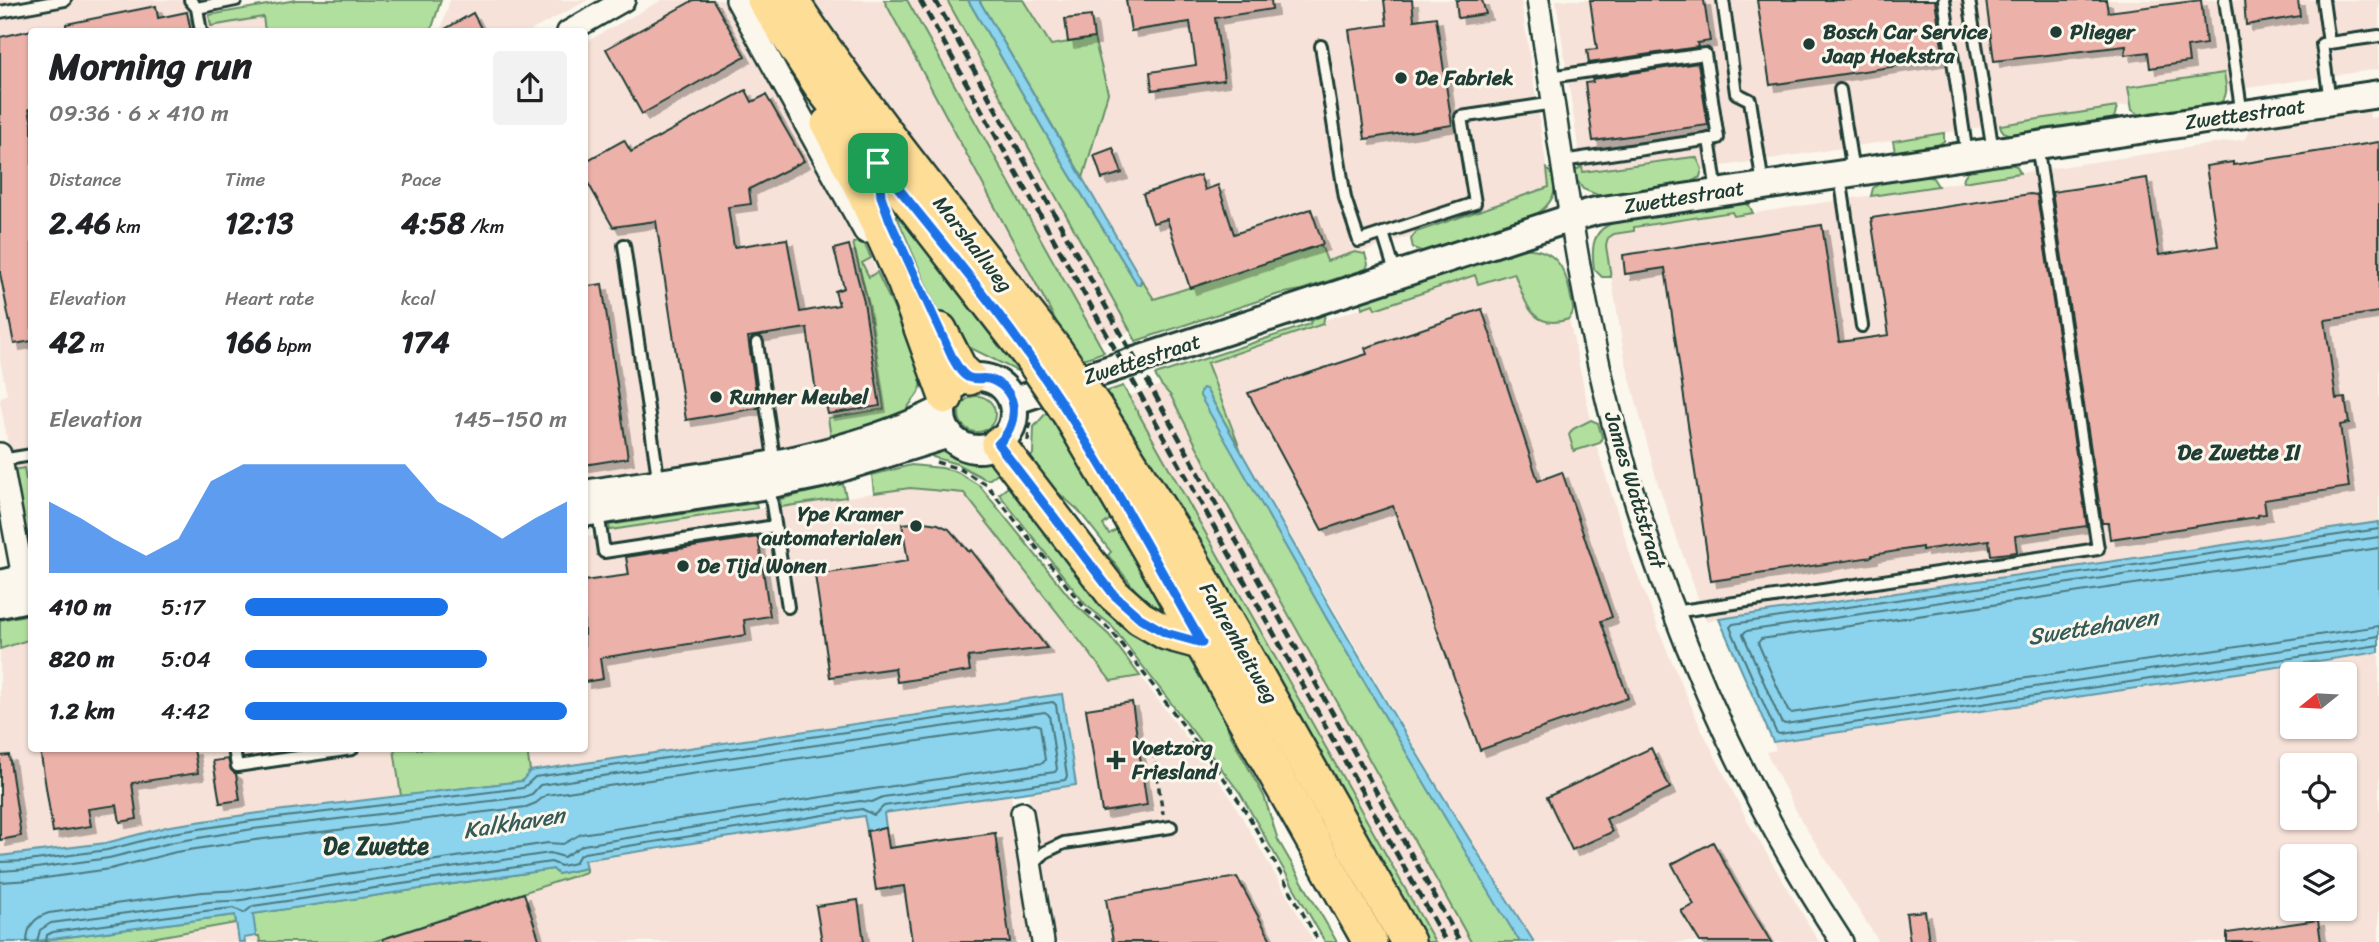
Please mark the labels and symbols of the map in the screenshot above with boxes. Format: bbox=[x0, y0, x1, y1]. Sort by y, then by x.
place label: Bosch Car Service Jaap Hoekstra bbox=[1822, 13, 1988, 75]
place label: Plieger bbox=[2070, 13, 2136, 51]
marker: Plieger bbox=[2048, 24, 2064, 40]
marker: Bosch Car Service Jaap Hoekstra bbox=[1801, 36, 1817, 52]
place label: De Fabriek bbox=[1415, 59, 1514, 97]
marker: De Fabriek bbox=[1393, 70, 1409, 86]
street label: Zwettestraat bbox=[2182, 87, 2308, 141]
pin bbox=[848, 133, 908, 193]
street label: Zwettestraat bbox=[1621, 169, 1747, 225]
street label: Marshallweg bbox=[923, 187, 1024, 301]
street label: Zwettestraat bbox=[1078, 322, 1206, 396]
place label: Runner Meubel bbox=[729, 378, 869, 416]
marker: Runner Meubel bbox=[708, 389, 724, 405]
street label: James Wattstraat bbox=[1593, 406, 1677, 575]
district label: De Zwette II bbox=[2177, 432, 2302, 473]
place label: Ype Kramer automaterialen bbox=[761, 495, 904, 557]
marker: Ype Kramer automaterialen bbox=[908, 518, 924, 534]
place label: De Tijd Wonen bbox=[697, 547, 827, 585]
marker: De Tijd Wonen bbox=[675, 558, 691, 574]
street label: Fahrenheitweg bbox=[1189, 575, 1290, 712]
water label: Swettehaven bbox=[2025, 596, 2164, 658]
north arrow bbox=[2280, 662, 2357, 738]
place label: Voetzorg Friesland bbox=[1131, 729, 1219, 791]
marker: Voetzorg Friesland bbox=[1106, 750, 1126, 770]
water label: Kalkhaven bbox=[460, 794, 570, 851]
district label: De Zwette bbox=[323, 825, 429, 867]

